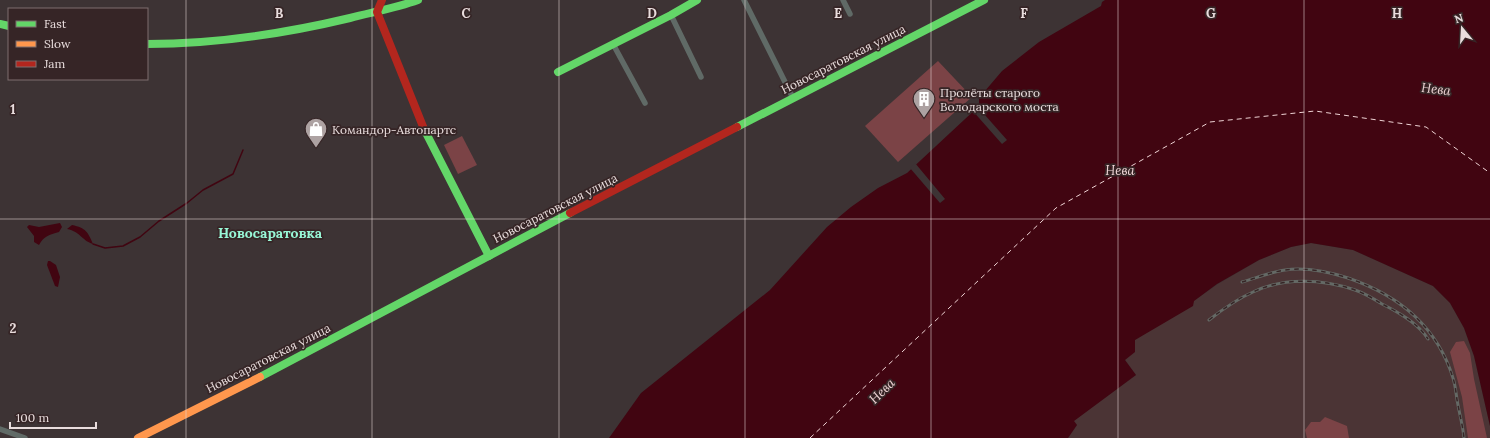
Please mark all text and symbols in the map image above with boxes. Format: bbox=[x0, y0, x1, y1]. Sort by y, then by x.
text: B bbox=[275, 5, 284, 22]
text: C bbox=[462, 5, 471, 22]
text: D bbox=[647, 5, 657, 22]
text: E bbox=[834, 5, 842, 22]
text: F bbox=[1020, 5, 1028, 22]
text: G bbox=[1206, 5, 1216, 22]
text: H bbox=[1392, 5, 1402, 22]
legend bbox=[8, 8, 148, 80]
north arrow bbox=[1442, 8, 1482, 48]
text: N bbox=[1453, 10, 1466, 26]
text: Fast bbox=[44, 16, 67, 31]
street label: Новосаратовская улица bbox=[778, 21, 908, 97]
text: Slow bbox=[44, 36, 71, 51]
text: Jam bbox=[43, 56, 65, 71]
water label: Нева bbox=[1420, 79, 1453, 99]
place label: Пролёты старого Володарского моста bbox=[940, 85, 1059, 114]
building icon: Пролёты старого Володарского моста bbox=[911, 86, 937, 119]
text: 1 bbox=[10, 101, 16, 118]
shop icon: Командор-Автопартс bbox=[303, 116, 329, 149]
place label: Командор-Автопартс bbox=[332, 122, 456, 137]
water label: Нева bbox=[1105, 162, 1136, 179]
street label: Новосаратовская улица bbox=[490, 170, 620, 246]
district label: Новосаратовка bbox=[218, 224, 323, 242]
text: 2 bbox=[10, 320, 17, 337]
street label: Новосаратовская улица bbox=[203, 320, 333, 396]
water label: Нева bbox=[866, 374, 899, 407]
scale bar bbox=[10, 404, 96, 430]
text: 100 m bbox=[16, 410, 49, 425]

